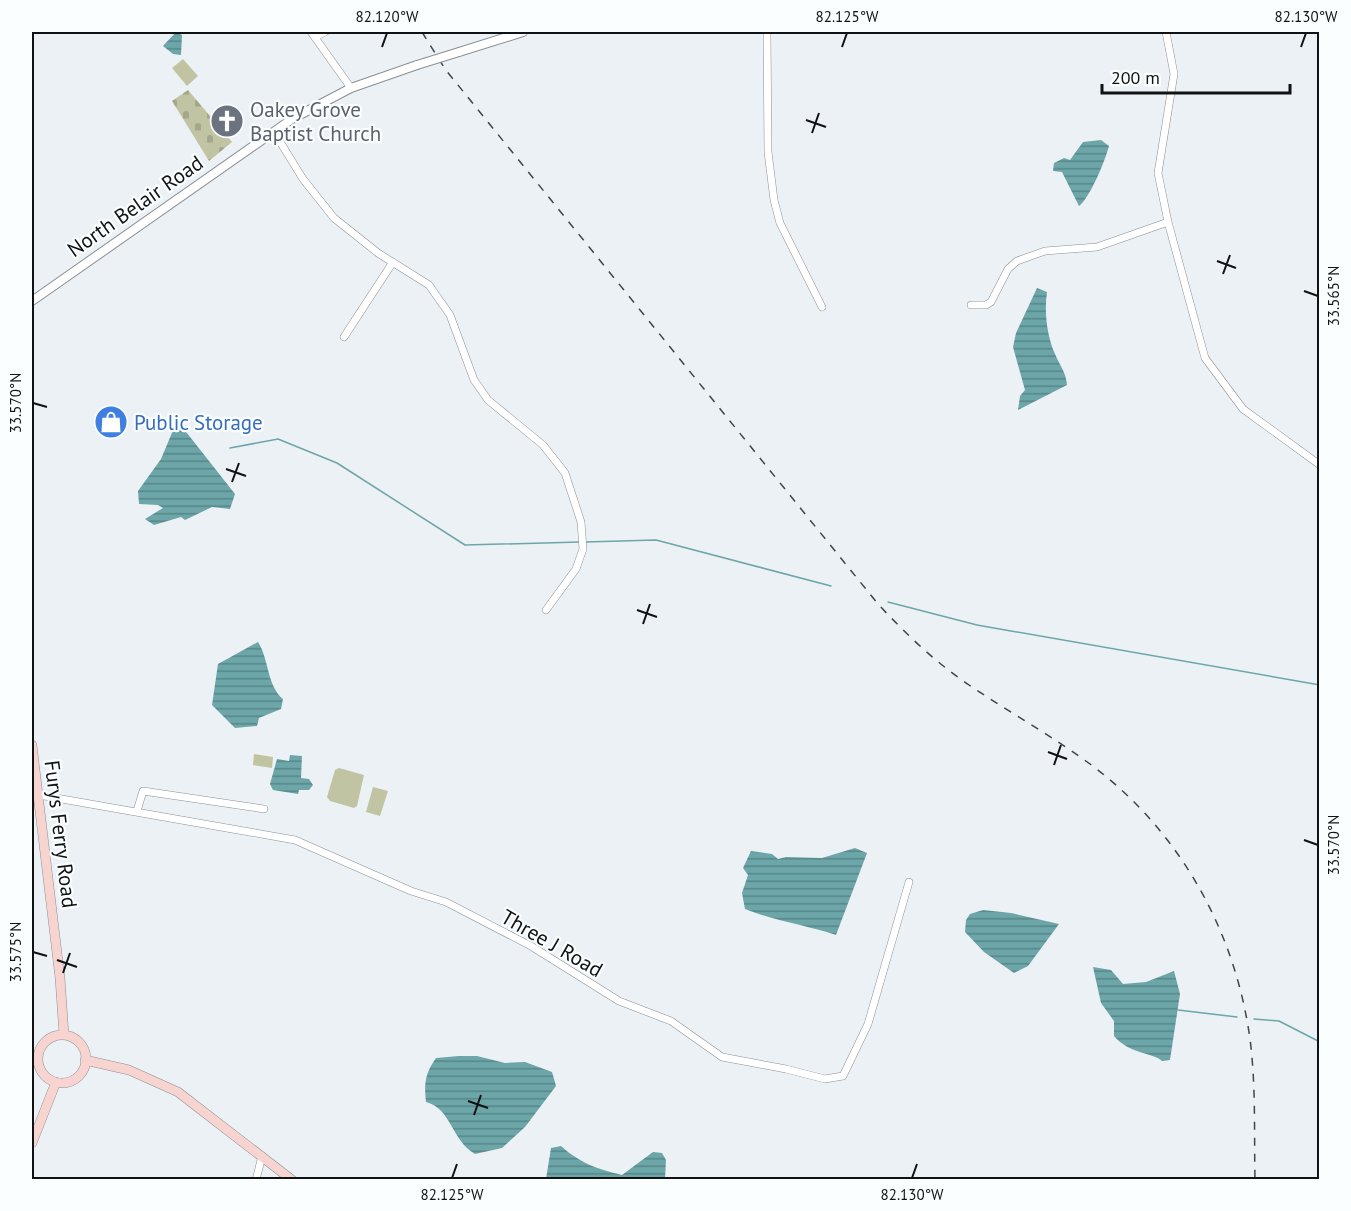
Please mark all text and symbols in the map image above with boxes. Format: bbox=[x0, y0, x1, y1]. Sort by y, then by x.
text: 82.120°W bbox=[356, 7, 419, 26]
text: 82.125°W bbox=[816, 7, 879, 26]
text: 82.130°W bbox=[1275, 7, 1338, 26]
scale bar bbox=[1102, 57, 1290, 95]
text: 200 m bbox=[1111, 66, 1160, 89]
place label: Oakey Grove Baptist Church bbox=[250, 96, 381, 147]
church icon: Oakey Grove Baptist Church bbox=[209, 103, 245, 139]
street label: North Belair Road bbox=[62, 149, 208, 263]
text: 33.565°N bbox=[1324, 266, 1343, 326]
text: 33.570°N bbox=[6, 373, 25, 433]
shop icon: Public Storage bbox=[93, 404, 129, 440]
place label: Public Storage bbox=[134, 409, 263, 436]
street label: Furys Ferry Road bbox=[39, 759, 83, 909]
text: 33.570°N bbox=[1324, 815, 1343, 875]
street label: Three J Road bbox=[496, 903, 608, 983]
text: 33.575°N bbox=[6, 922, 25, 982]
text: 82.125°W bbox=[421, 1185, 484, 1204]
text: 82.130°W bbox=[881, 1185, 944, 1204]

